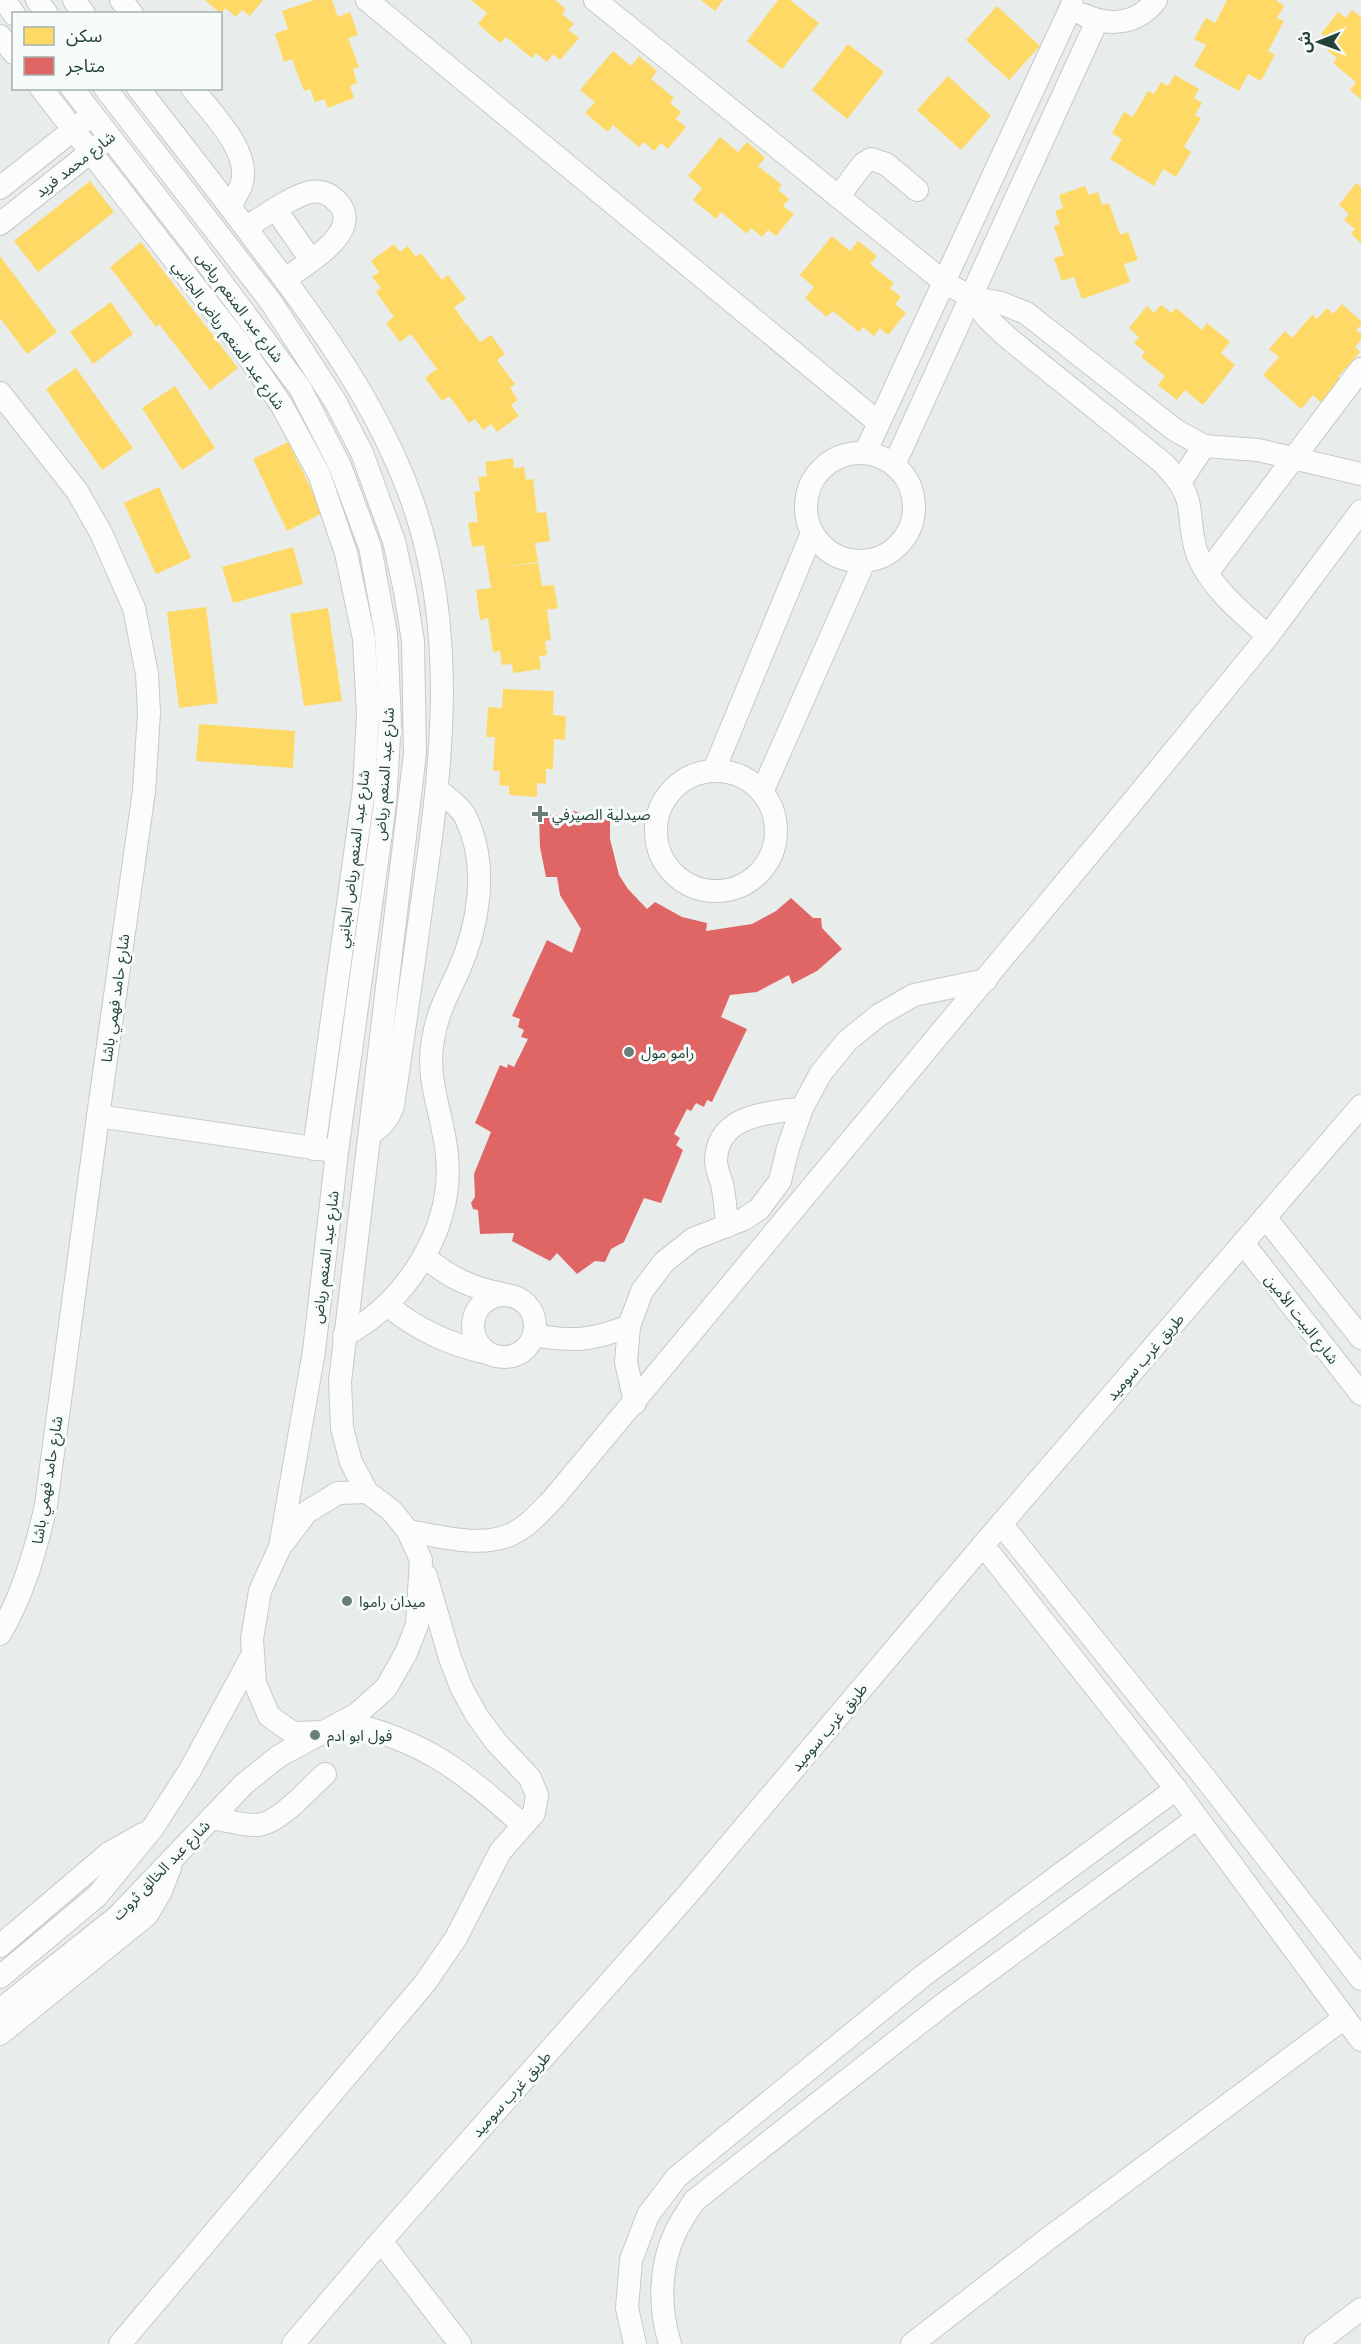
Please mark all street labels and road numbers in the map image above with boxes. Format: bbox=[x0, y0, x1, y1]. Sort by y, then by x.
street label: شارع محمد فريد bbox=[31, 127, 121, 204]
street label: شارع عبد المنعم رياض bbox=[190, 248, 288, 368]
street label: شارع عبد المنعم رياض الجانبي bbox=[166, 257, 290, 415]
street label: شارع عبد المنعم رياض bbox=[370, 706, 401, 842]
street label: شارع عبد المنعم رياض الجانبي bbox=[333, 769, 376, 950]
street label: شارع حامد فهمي باشا bbox=[97, 932, 136, 1064]
street label: شارع عبد المنعم رياض bbox=[307, 1189, 346, 1325]
street label: شارع البيت الأمين bbox=[1259, 1270, 1343, 1370]
street label: طريق غرب سوميد bbox=[1102, 1310, 1189, 1405]
street label: شارع حامد فهمي باشا bbox=[27, 1414, 70, 1546]
street label: طريق غرب سوميد bbox=[787, 1679, 872, 1776]
street label: شارع عبد الخالق ثروت bbox=[108, 1816, 216, 1926]
street label: طريق غرب سوميد bbox=[467, 2047, 555, 2142]

